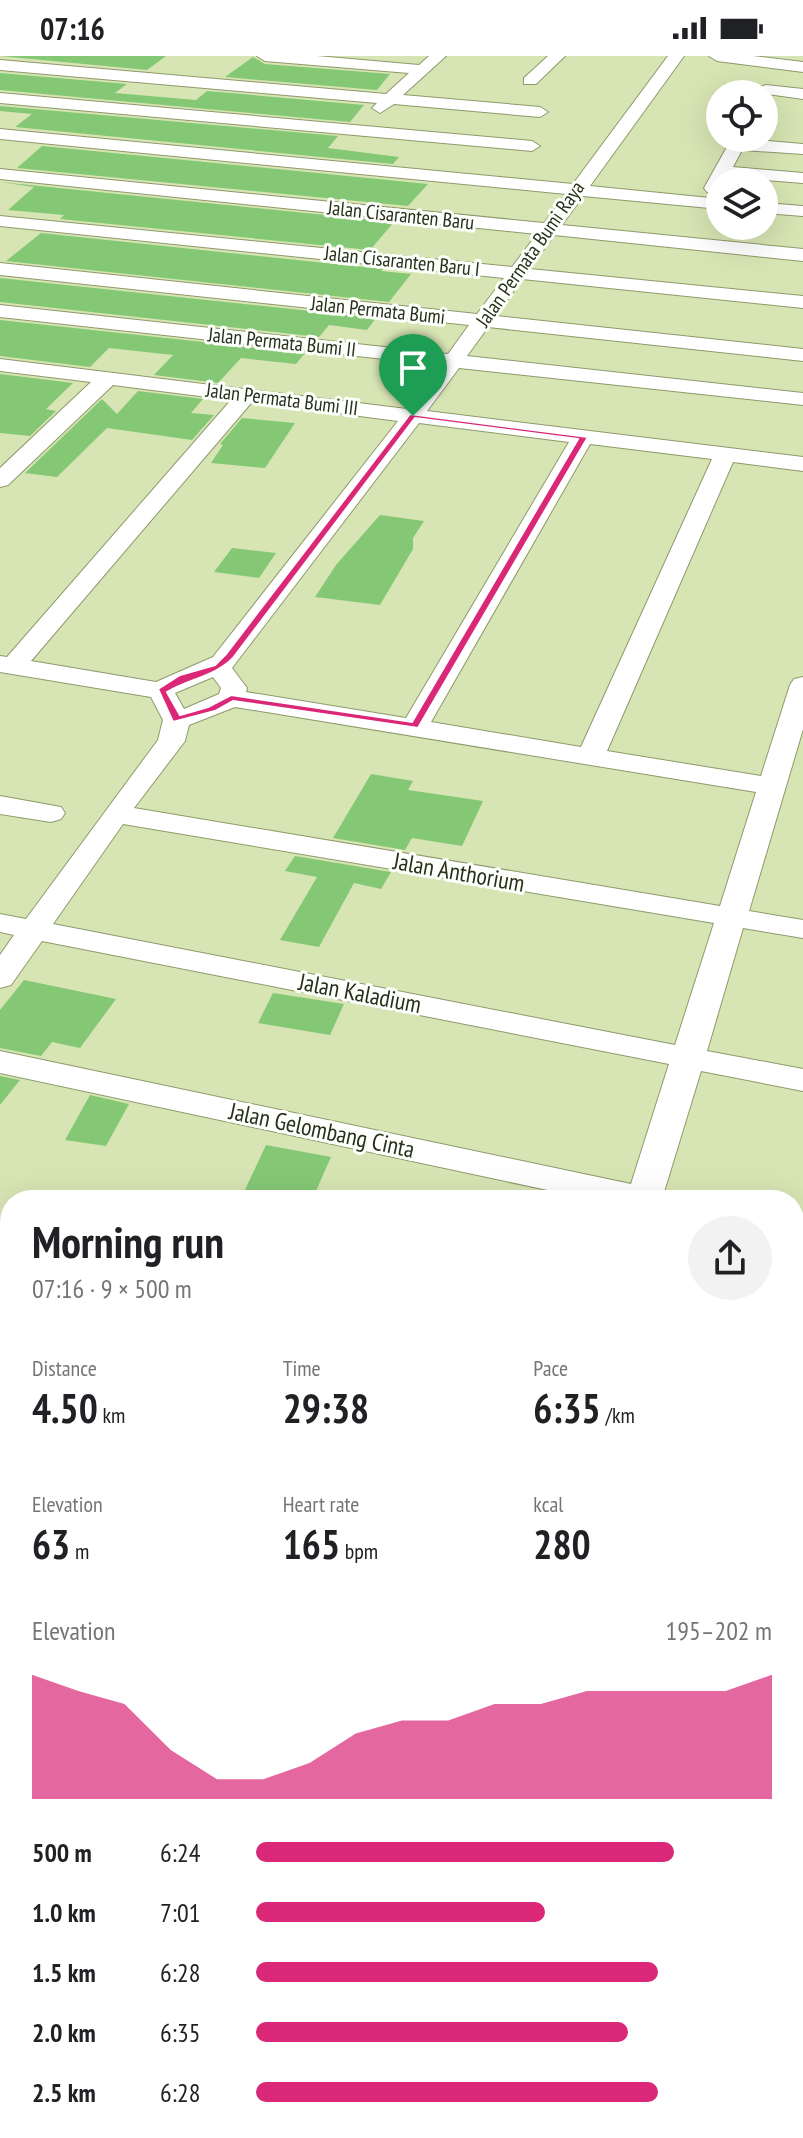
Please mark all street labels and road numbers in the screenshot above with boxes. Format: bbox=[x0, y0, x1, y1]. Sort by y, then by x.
street label: Jalan Permata Bumi Raya bbox=[469, 176, 590, 333]
street label: Jalan Cisaranten Baru bbox=[325, 194, 476, 236]
street label: Jalan Cisaranten Baru I bbox=[322, 240, 481, 282]
street label: Jalan Permata Bumi bbox=[309, 290, 446, 330]
street label: Jalan Permata Bumi II bbox=[206, 321, 357, 363]
street label: Jalan Permata Bumi III bbox=[203, 377, 360, 421]
street label: Jalan Anthorium bbox=[390, 845, 527, 899]
street label: Jalan Kaladium bbox=[295, 966, 424, 1020]
street label: Jalan Gelombang Cinta bbox=[226, 1095, 417, 1165]

